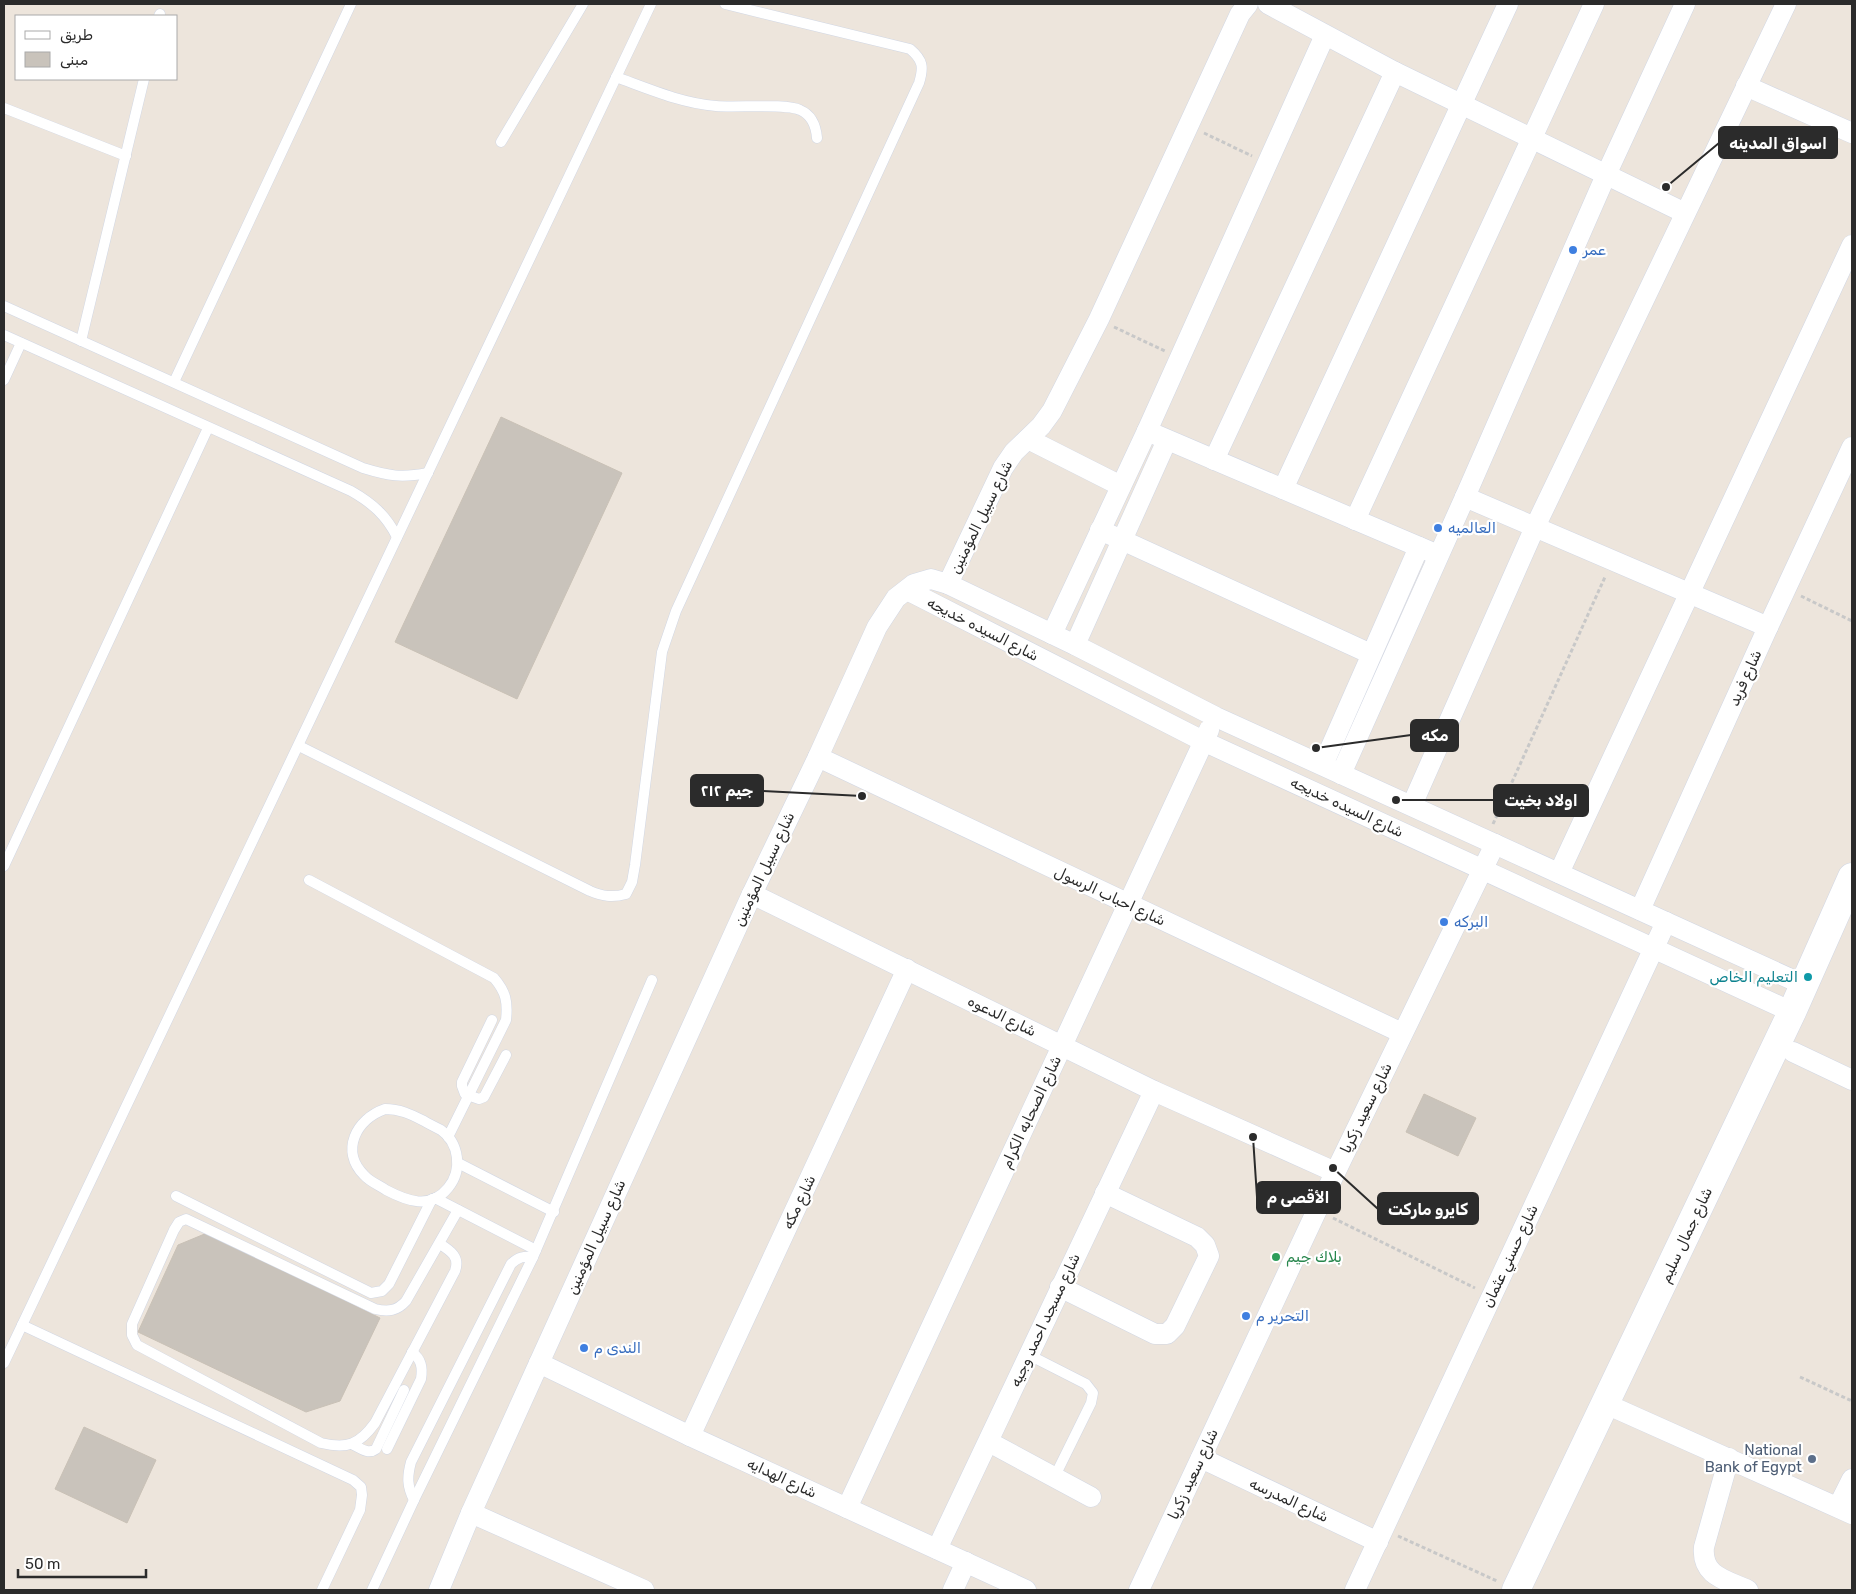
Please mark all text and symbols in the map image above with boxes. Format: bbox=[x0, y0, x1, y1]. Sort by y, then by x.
legend bbox=[15, 15, 178, 80]
text: طريق bbox=[60, 26, 93, 44]
text: مبنى bbox=[60, 51, 88, 69]
callout: اسواق المدينه bbox=[1719, 127, 1837, 158]
text: اسواق المدينه bbox=[1729, 134, 1827, 153]
place label: عمر bbox=[1582, 241, 1606, 259]
marker: عمر bbox=[1567, 244, 1579, 256]
street label: شارع سبيل المؤمنين bbox=[946, 457, 1018, 577]
place label: العالميه bbox=[1448, 519, 1496, 537]
marker: العالميه bbox=[1432, 522, 1444, 534]
street label: شارع السيده خديجه bbox=[923, 593, 1042, 667]
street label: شارع فريد bbox=[1725, 647, 1767, 710]
callout: مكه bbox=[1411, 720, 1458, 751]
text: مكه bbox=[1421, 726, 1449, 745]
street label: شارع السيده خديجه bbox=[1287, 773, 1406, 843]
callout: جيم ٢١٢ bbox=[691, 775, 763, 806]
text: جيم ٢١٢ bbox=[701, 781, 754, 801]
callout: اولاد بخيت bbox=[1494, 785, 1588, 816]
text: اولاد بخيت bbox=[1504, 791, 1578, 810]
street label: شارع سبيل المؤمنين bbox=[730, 809, 800, 930]
street label: شارع احباب الرسول bbox=[1051, 862, 1168, 931]
place label: البركه bbox=[1454, 913, 1488, 931]
marker: البركه bbox=[1438, 916, 1450, 928]
place label: التعليم الخاص bbox=[1709, 968, 1798, 987]
marker: التعليم الخاص bbox=[1802, 971, 1814, 983]
street label: شارع الدعوه bbox=[964, 992, 1039, 1042]
street label: شارع الصحابه الكرام bbox=[997, 1053, 1067, 1172]
street label: شارع سعيد زكريا bbox=[1336, 1060, 1397, 1157]
street label: شارع مكه bbox=[779, 1172, 821, 1233]
street label: شارع سبيل المؤمنين bbox=[563, 1177, 631, 1298]
callout: الأقصى م bbox=[1257, 1182, 1340, 1213]
street label: شارع جمال سليم bbox=[1656, 1184, 1718, 1287]
text: الأقصى م bbox=[1266, 1188, 1330, 1208]
callout: كايرو ماركت bbox=[1378, 1193, 1478, 1224]
text: كايرو ماركت bbox=[1388, 1200, 1468, 1219]
street label: شارع حسني عثمان bbox=[1478, 1202, 1544, 1312]
place label: بلاك جيم bbox=[1286, 1248, 1342, 1267]
street label: شارع مسجد احمد وجيه bbox=[1006, 1250, 1086, 1391]
marker: بلاك جيم bbox=[1270, 1251, 1282, 1263]
place label: التحرير م bbox=[1256, 1307, 1309, 1326]
marker: التحرير م bbox=[1240, 1310, 1252, 1322]
place label: الندى م bbox=[594, 1339, 641, 1358]
marker: الندى م bbox=[578, 1342, 590, 1354]
street label: شارع سعيد زكريا bbox=[1164, 1426, 1224, 1523]
place label: National Bank of Egypt bbox=[1705, 1441, 1802, 1476]
marker: National Bank of Egypt bbox=[1806, 1453, 1818, 1465]
street label: شارع الهدايه bbox=[743, 1454, 820, 1504]
street label: شارع المدرسه bbox=[1246, 1474, 1332, 1528]
scale bar bbox=[18, 1546, 145, 1578]
text: 50 m bbox=[25, 1555, 60, 1573]

